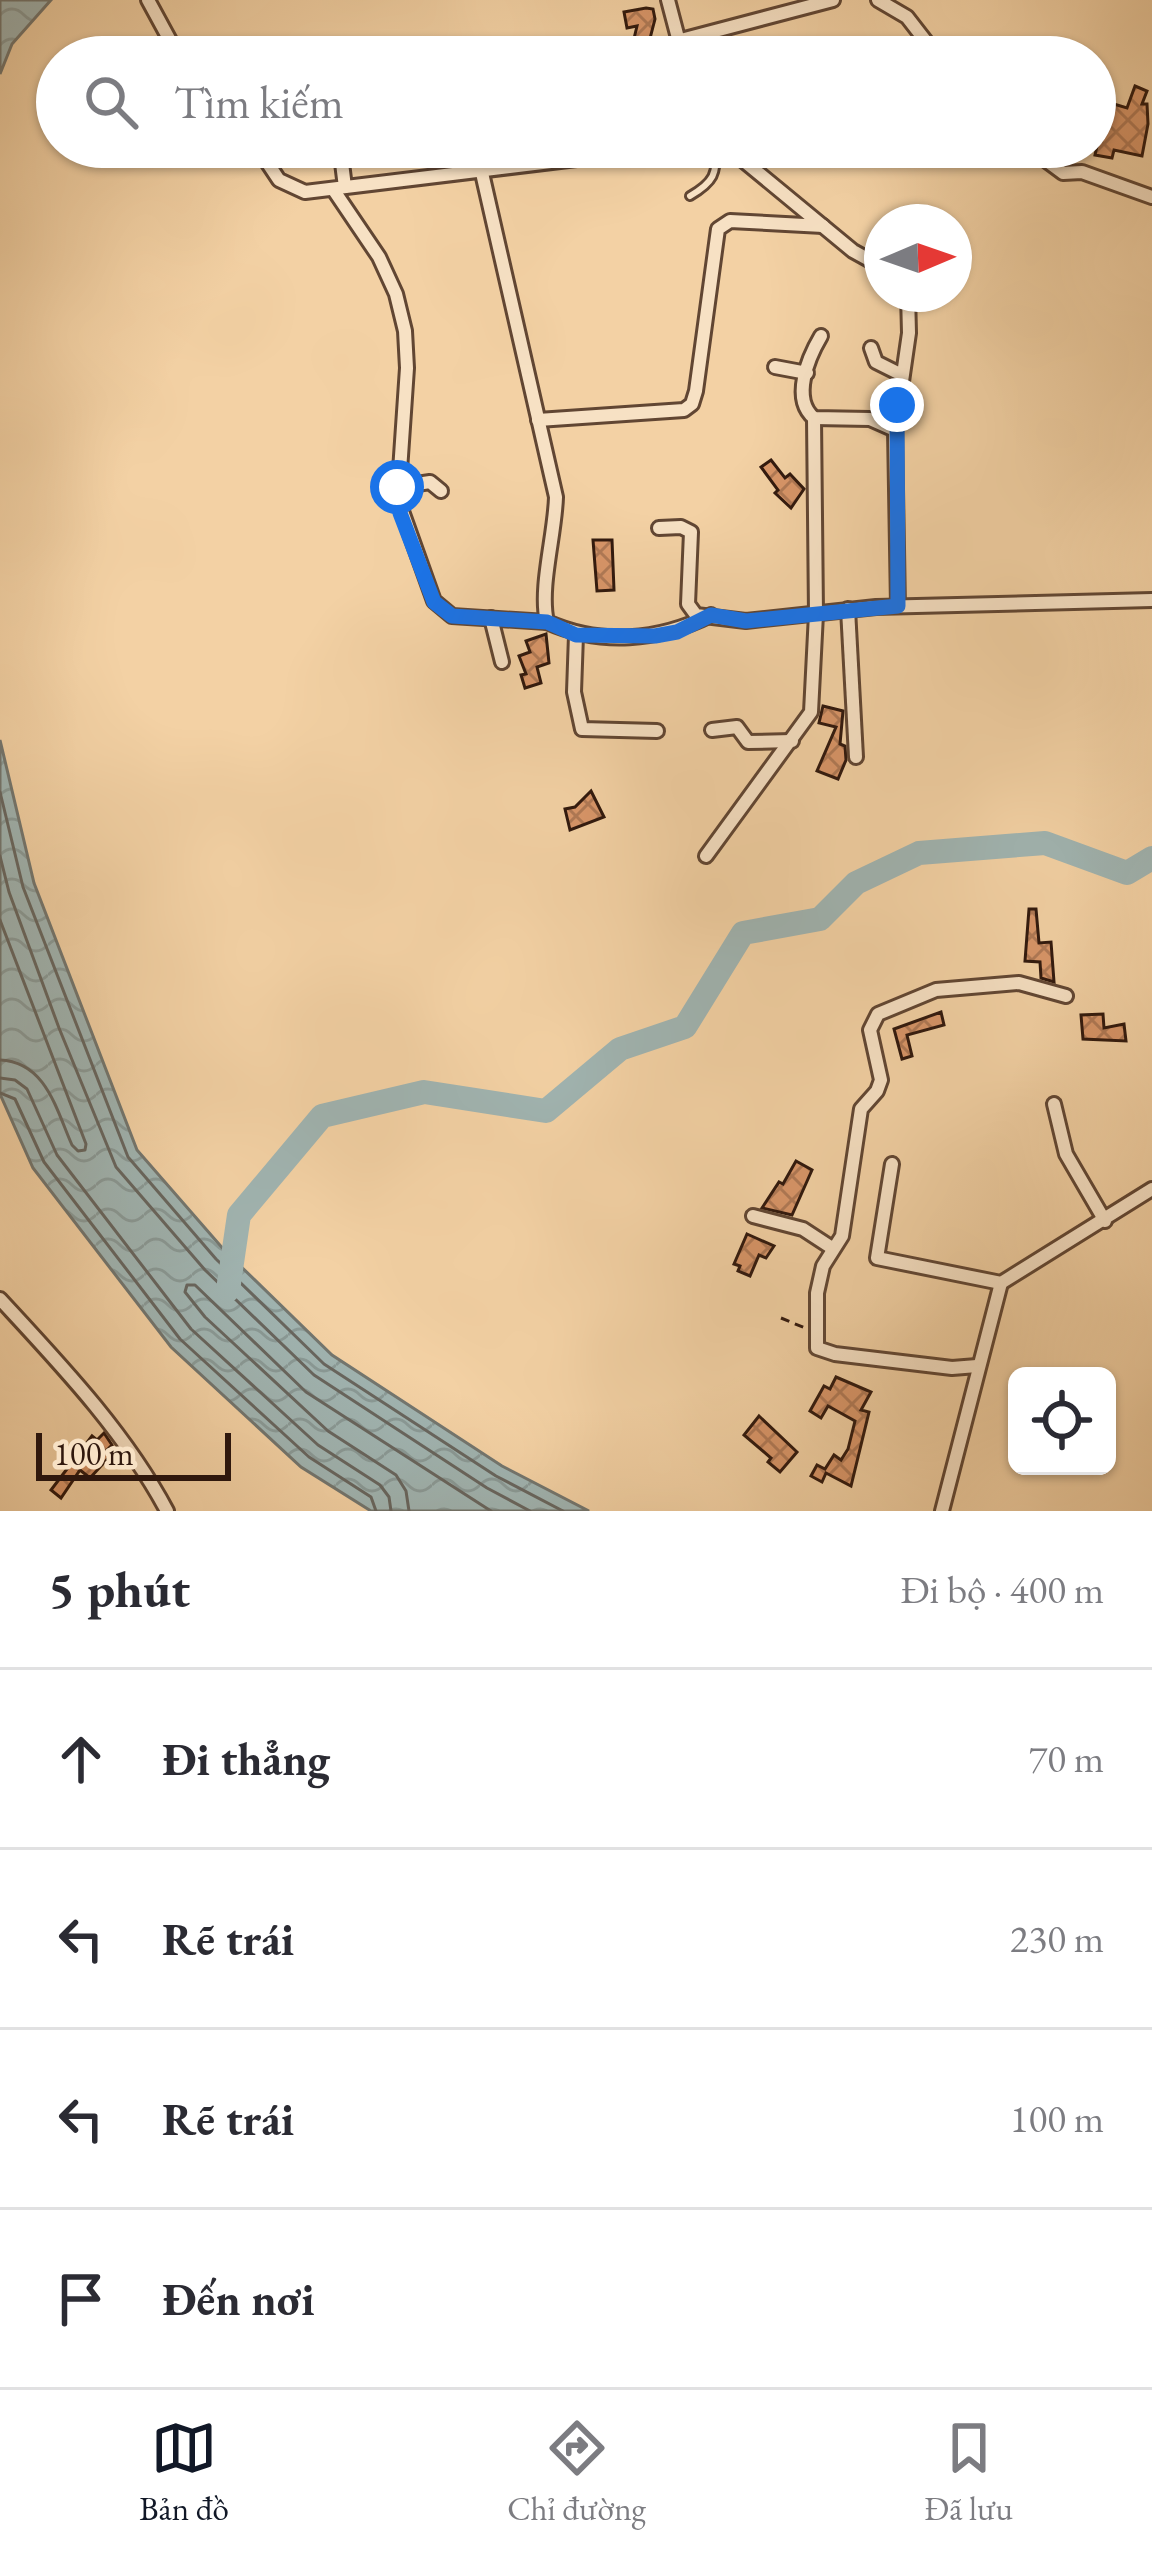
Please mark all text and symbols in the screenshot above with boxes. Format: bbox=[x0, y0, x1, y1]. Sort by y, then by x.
search box bbox=[36, 36, 1116, 168]
icon: search bbox=[78, 69, 144, 135]
text: Tìm kiếm bbox=[174, 73, 344, 131]
north arrow bbox=[864, 204, 972, 312]
route end bbox=[870, 378, 924, 432]
route start bbox=[370, 460, 424, 514]
map controls bbox=[1008, 1367, 1116, 1475]
button: locate bbox=[1008, 1367, 1116, 1475]
scale bar bbox=[36, 1427, 231, 1480]
text: 100 m bbox=[54, 1432, 134, 1475]
text: 5 phút bbox=[48, 1556, 190, 1622]
text: Đi bộ · 400 m bbox=[900, 1564, 1104, 1615]
icon: ahead bbox=[48, 1726, 114, 1792]
text: Đi thẳng bbox=[162, 1730, 330, 1788]
text: 70 m bbox=[1028, 1733, 1104, 1784]
icon: left bbox=[48, 1906, 114, 1972]
text: Rẽ trái bbox=[162, 1910, 294, 1968]
text: 230 m bbox=[1010, 1913, 1104, 1964]
icon: left bbox=[48, 2086, 114, 2152]
text: Rẽ trái bbox=[162, 2090, 294, 2148]
text: 100 m bbox=[1010, 2093, 1104, 2144]
icon: arrive bbox=[48, 2266, 114, 2332]
text: Đến nơi bbox=[162, 2270, 315, 2328]
tab: Bản đồ bbox=[139, 2415, 229, 2530]
tab: Chỉ đường bbox=[507, 2415, 646, 2530]
tab: Đã lưu bbox=[924, 2415, 1013, 2530]

